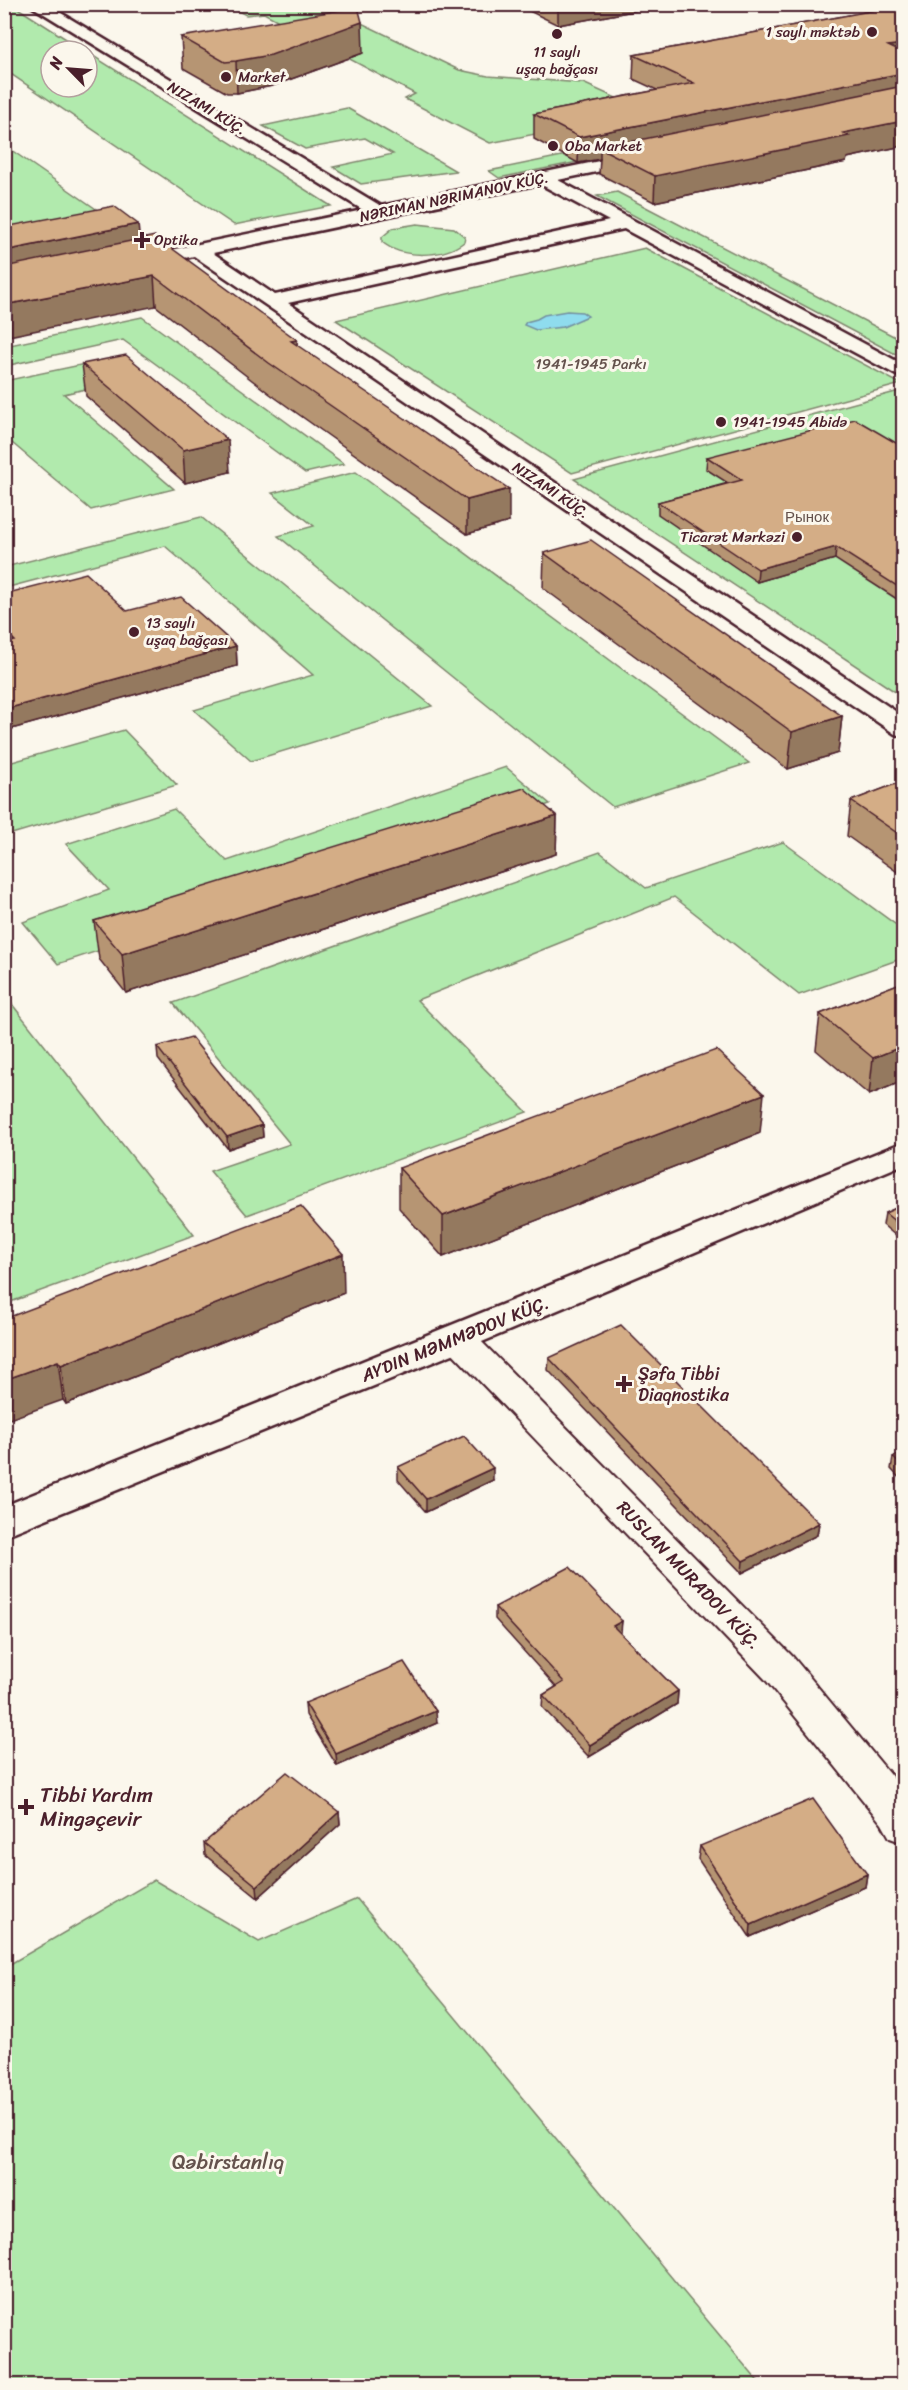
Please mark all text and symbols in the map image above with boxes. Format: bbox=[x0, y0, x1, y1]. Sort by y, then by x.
place label: 1 saylı məktəb bbox=[765, 19, 860, 45]
marker: 1 saylı məktəb bbox=[865, 25, 879, 39]
marker: 11 saylı uşaq bağçası bbox=[550, 27, 564, 41]
north arrow bbox=[39, 39, 99, 99]
place label: 11 saylı uşaq bağçası bbox=[516, 39, 598, 82]
text: N bbox=[40, 51, 72, 75]
place label: Market bbox=[238, 64, 287, 90]
marker: Market bbox=[219, 70, 233, 84]
street label: NIZAMI KÜÇ. bbox=[162, 74, 252, 142]
place label: Oba Market bbox=[565, 133, 643, 159]
marker: Oba Market bbox=[546, 139, 560, 153]
street label: NƏRIMAN NƏRIMANOV KÜÇ. bbox=[357, 164, 551, 230]
place label: Optika bbox=[154, 227, 198, 253]
marker: Optika bbox=[135, 233, 149, 247]
park label: 1941-1945 Parkı bbox=[535, 351, 647, 377]
place label: 1941-1945 Abidə bbox=[733, 409, 848, 435]
marker: 1941-1945 Abidə bbox=[714, 415, 728, 429]
street label: NIZAMI KÜÇ. bbox=[507, 455, 595, 525]
park label: Рынок bbox=[785, 504, 829, 530]
place label: Ticarət Mərkəzi bbox=[680, 524, 786, 550]
marker: Ticarət Mərkəzi bbox=[790, 530, 804, 544]
place label: 13 saylı uşaq bağçası bbox=[146, 610, 228, 653]
marker: 13 saylı uşaq bağçası bbox=[127, 625, 141, 639]
street label: AYDIN MƏMMƏDOV KÜÇ. bbox=[355, 1287, 554, 1392]
place label: Şəfa Tibbi Diaqnostika bbox=[638, 1358, 730, 1411]
marker: Şəfa Tibbi Diaqnostika bbox=[615, 1375, 633, 1393]
street label: RUSLAN MURADOV KÜÇ. bbox=[609, 1493, 769, 1657]
place label: Tibbi Yardım Mingəçevir bbox=[40, 1776, 153, 1838]
marker: Tibbi Yardım Mingəçevir bbox=[17, 1798, 35, 1816]
park label: Qəbirstanlıq bbox=[172, 2143, 284, 2181]

